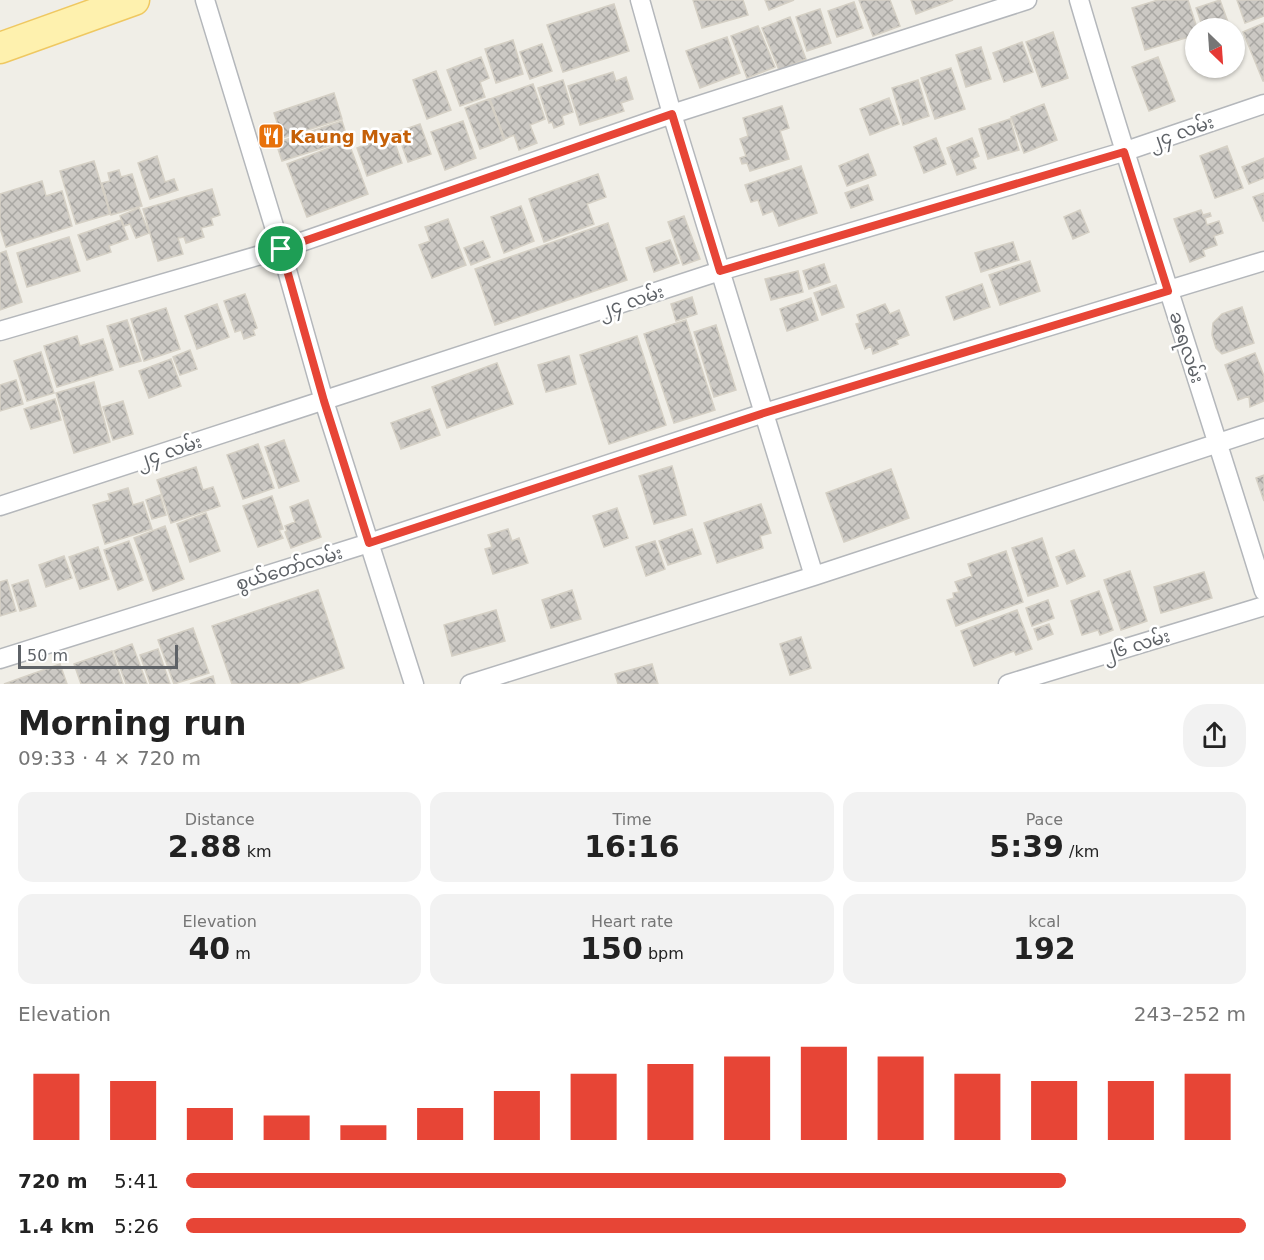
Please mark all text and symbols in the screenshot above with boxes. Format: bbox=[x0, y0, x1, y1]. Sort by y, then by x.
north arrow bbox=[1185, 18, 1245, 78]
map controls bbox=[1185, 18, 1245, 78]
street label: ၂၄ လမ်း bbox=[1145, 109, 1218, 158]
restaurant icon: Kaung Myat bbox=[256, 121, 286, 151]
place label: Kaung Myat bbox=[290, 126, 412, 147]
pin bbox=[255, 223, 306, 274]
icon: arrive bbox=[264, 232, 297, 265]
street label: ၂၄ လမ်း bbox=[595, 279, 668, 326]
street label: ခရေလမ်း bbox=[1161, 308, 1210, 387]
street label: ၂၄ လမ်း bbox=[133, 429, 206, 476]
street label: စွယ်တော်လမ်း bbox=[232, 540, 346, 599]
street label: ၂၆ လမ်း bbox=[1099, 623, 1174, 670]
scale bar bbox=[18, 642, 178, 670]
text: 50 m bbox=[27, 646, 68, 665]
text: Morning run bbox=[18, 704, 246, 743]
button: share bbox=[1183, 704, 1246, 767]
text: 09:33 · 4 × 720 m bbox=[18, 746, 201, 770]
text: Distance bbox=[185, 810, 255, 829]
text: Time bbox=[612, 810, 652, 829]
text: Pace bbox=[1026, 810, 1063, 829]
text: 2.88 bbox=[168, 829, 242, 864]
text: 16:16 bbox=[584, 829, 680, 864]
text: 5:39 bbox=[989, 829, 1064, 864]
text: km bbox=[242, 842, 272, 861]
text: /km bbox=[1064, 842, 1099, 861]
text: Elevation bbox=[183, 912, 257, 931]
text: Heart rate bbox=[591, 912, 673, 931]
text: kcal bbox=[1028, 912, 1060, 931]
text: 40 bbox=[188, 931, 230, 966]
text: 150 bbox=[580, 931, 643, 966]
text: 192 bbox=[1013, 931, 1076, 966]
text: m bbox=[230, 944, 251, 963]
text: bpm bbox=[643, 944, 684, 963]
text: Elevation bbox=[18, 1002, 111, 1026]
text: 243–252 m bbox=[1134, 1002, 1246, 1026]
text: 720 m bbox=[18, 1169, 88, 1193]
text: 5:41 bbox=[114, 1169, 159, 1193]
text: 1.4 km bbox=[18, 1214, 95, 1238]
text: 5:26 bbox=[114, 1214, 159, 1238]

